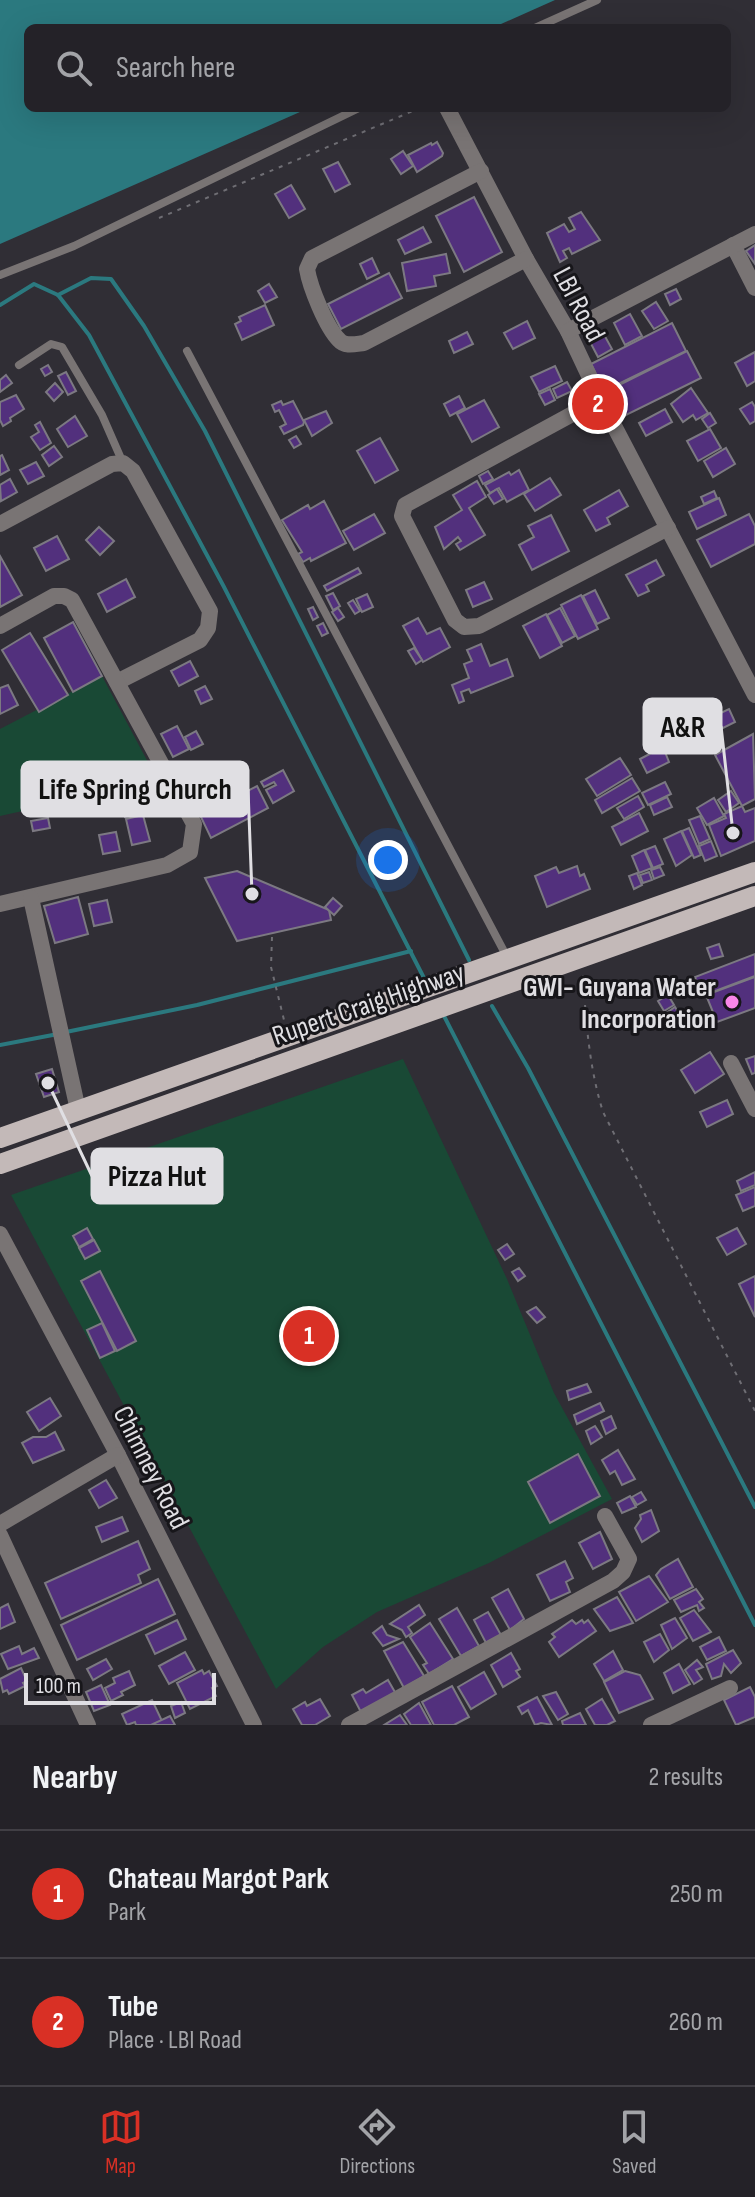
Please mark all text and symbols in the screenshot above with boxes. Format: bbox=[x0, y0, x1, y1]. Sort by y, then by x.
search box bbox=[24, 24, 731, 112]
icon: search bbox=[52, 46, 96, 90]
text: Search here bbox=[116, 50, 235, 86]
street label: LBI Road bbox=[545, 262, 612, 348]
pin: 2 bbox=[572, 374, 624, 434]
callout: A&R bbox=[644, 699, 721, 753]
text: A&R bbox=[660, 710, 706, 746]
callout: Life Spring Church bbox=[22, 762, 248, 816]
text: Life Spring Church bbox=[38, 772, 232, 808]
your location bbox=[368, 840, 408, 880]
street label: Rupert Craig Highway bbox=[268, 956, 469, 1053]
place label: GWI- Guyana Water Incorporation bbox=[523, 971, 716, 1036]
marker: GWI- Guyana Water Incorporation bbox=[723, 993, 741, 1011]
callout: Pizza Hut bbox=[92, 1149, 222, 1203]
text: Pizza Hut bbox=[108, 1159, 206, 1195]
pin: 1 bbox=[283, 1306, 335, 1366]
street label: Chimney Road bbox=[106, 1401, 196, 1535]
scale bar bbox=[24, 1669, 216, 1705]
text: 100 m bbox=[36, 1673, 81, 1700]
text: Nearby bbox=[32, 1757, 118, 1798]
text: 2 results bbox=[649, 1762, 723, 1793]
text: Chateau Margot Park bbox=[108, 1861, 329, 1897]
text: 1 bbox=[53, 1879, 63, 1910]
text: 250 m bbox=[669, 1879, 723, 1910]
text: Park bbox=[108, 1897, 146, 1928]
text: Tube bbox=[108, 1989, 158, 2025]
text: 2 bbox=[52, 2007, 64, 2038]
text: 260 m bbox=[668, 2007, 723, 2038]
text: Place · LBI Road bbox=[108, 2025, 242, 2056]
tab: Map bbox=[99, 2105, 143, 2180]
tab: Directions bbox=[340, 2105, 415, 2180]
tab: Saved bbox=[612, 2105, 656, 2180]

